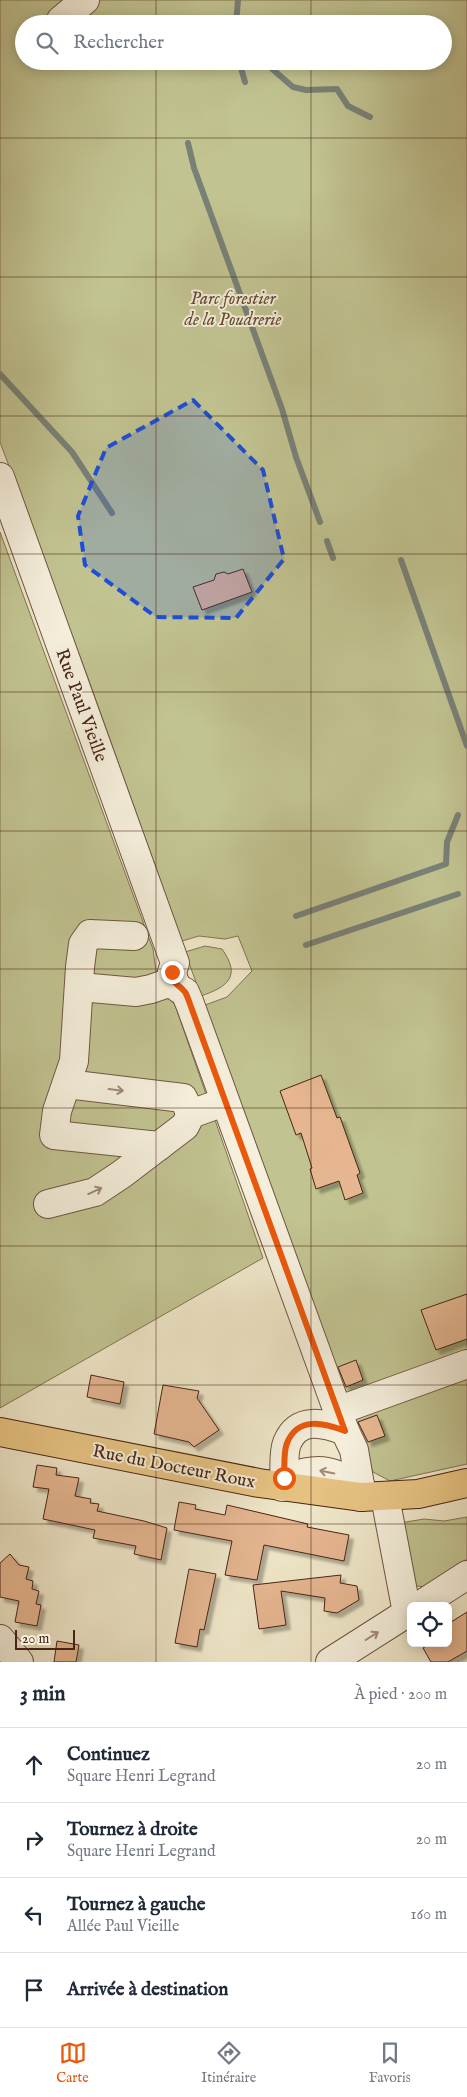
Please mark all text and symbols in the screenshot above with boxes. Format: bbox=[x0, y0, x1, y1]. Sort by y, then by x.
search box bbox=[15, 15, 452, 70]
icon: search bbox=[33, 29, 61, 57]
text: Rechercher bbox=[73, 31, 164, 55]
park label: Parc forestier de la Poudrerie bbox=[184, 288, 282, 332]
street label: Rue Paul Vieille bbox=[49, 646, 112, 765]
route end bbox=[161, 961, 184, 984]
one-way arrow bbox=[107, 1085, 123, 1095]
one-way arrow bbox=[87, 1185, 102, 1195]
street label: Rue du Docteur Roux bbox=[90, 1440, 257, 1495]
one-way arrow bbox=[319, 1466, 335, 1476]
route start bbox=[273, 1467, 296, 1490]
map controls bbox=[407, 1602, 452, 1647]
button: locate bbox=[407, 1602, 452, 1647]
scale bar bbox=[15, 1627, 75, 1650]
text: 20 m bbox=[22, 1630, 49, 1648]
one-way arrow bbox=[364, 1631, 378, 1641]
text: 3 min bbox=[20, 1681, 65, 1708]
text: À pied · 200 m bbox=[354, 1685, 447, 1705]
text: Continuez bbox=[67, 1743, 150, 1767]
icon: ahead bbox=[20, 1751, 48, 1779]
text: 20 m bbox=[416, 1755, 447, 1775]
text: Square Henri Legrand bbox=[67, 1767, 215, 1787]
text: Tournez à droite bbox=[67, 1818, 198, 1842]
icon: right bbox=[20, 1826, 48, 1854]
text: 20 m bbox=[416, 1830, 447, 1850]
text: Square Henri Legrand bbox=[67, 1842, 215, 1862]
text: Tournez à gauche bbox=[67, 1893, 206, 1917]
icon: left bbox=[20, 1901, 48, 1929]
text: 160 m bbox=[411, 1905, 447, 1925]
text: Allée Paul Vieille bbox=[67, 1917, 179, 1937]
icon: arrive bbox=[20, 1976, 48, 2004]
text: Arrivée à destination bbox=[67, 1978, 228, 2002]
tab: Carte bbox=[56, 2039, 89, 2087]
tab: Itinéraire bbox=[201, 2039, 256, 2087]
tab: Favoris bbox=[369, 2039, 411, 2087]

